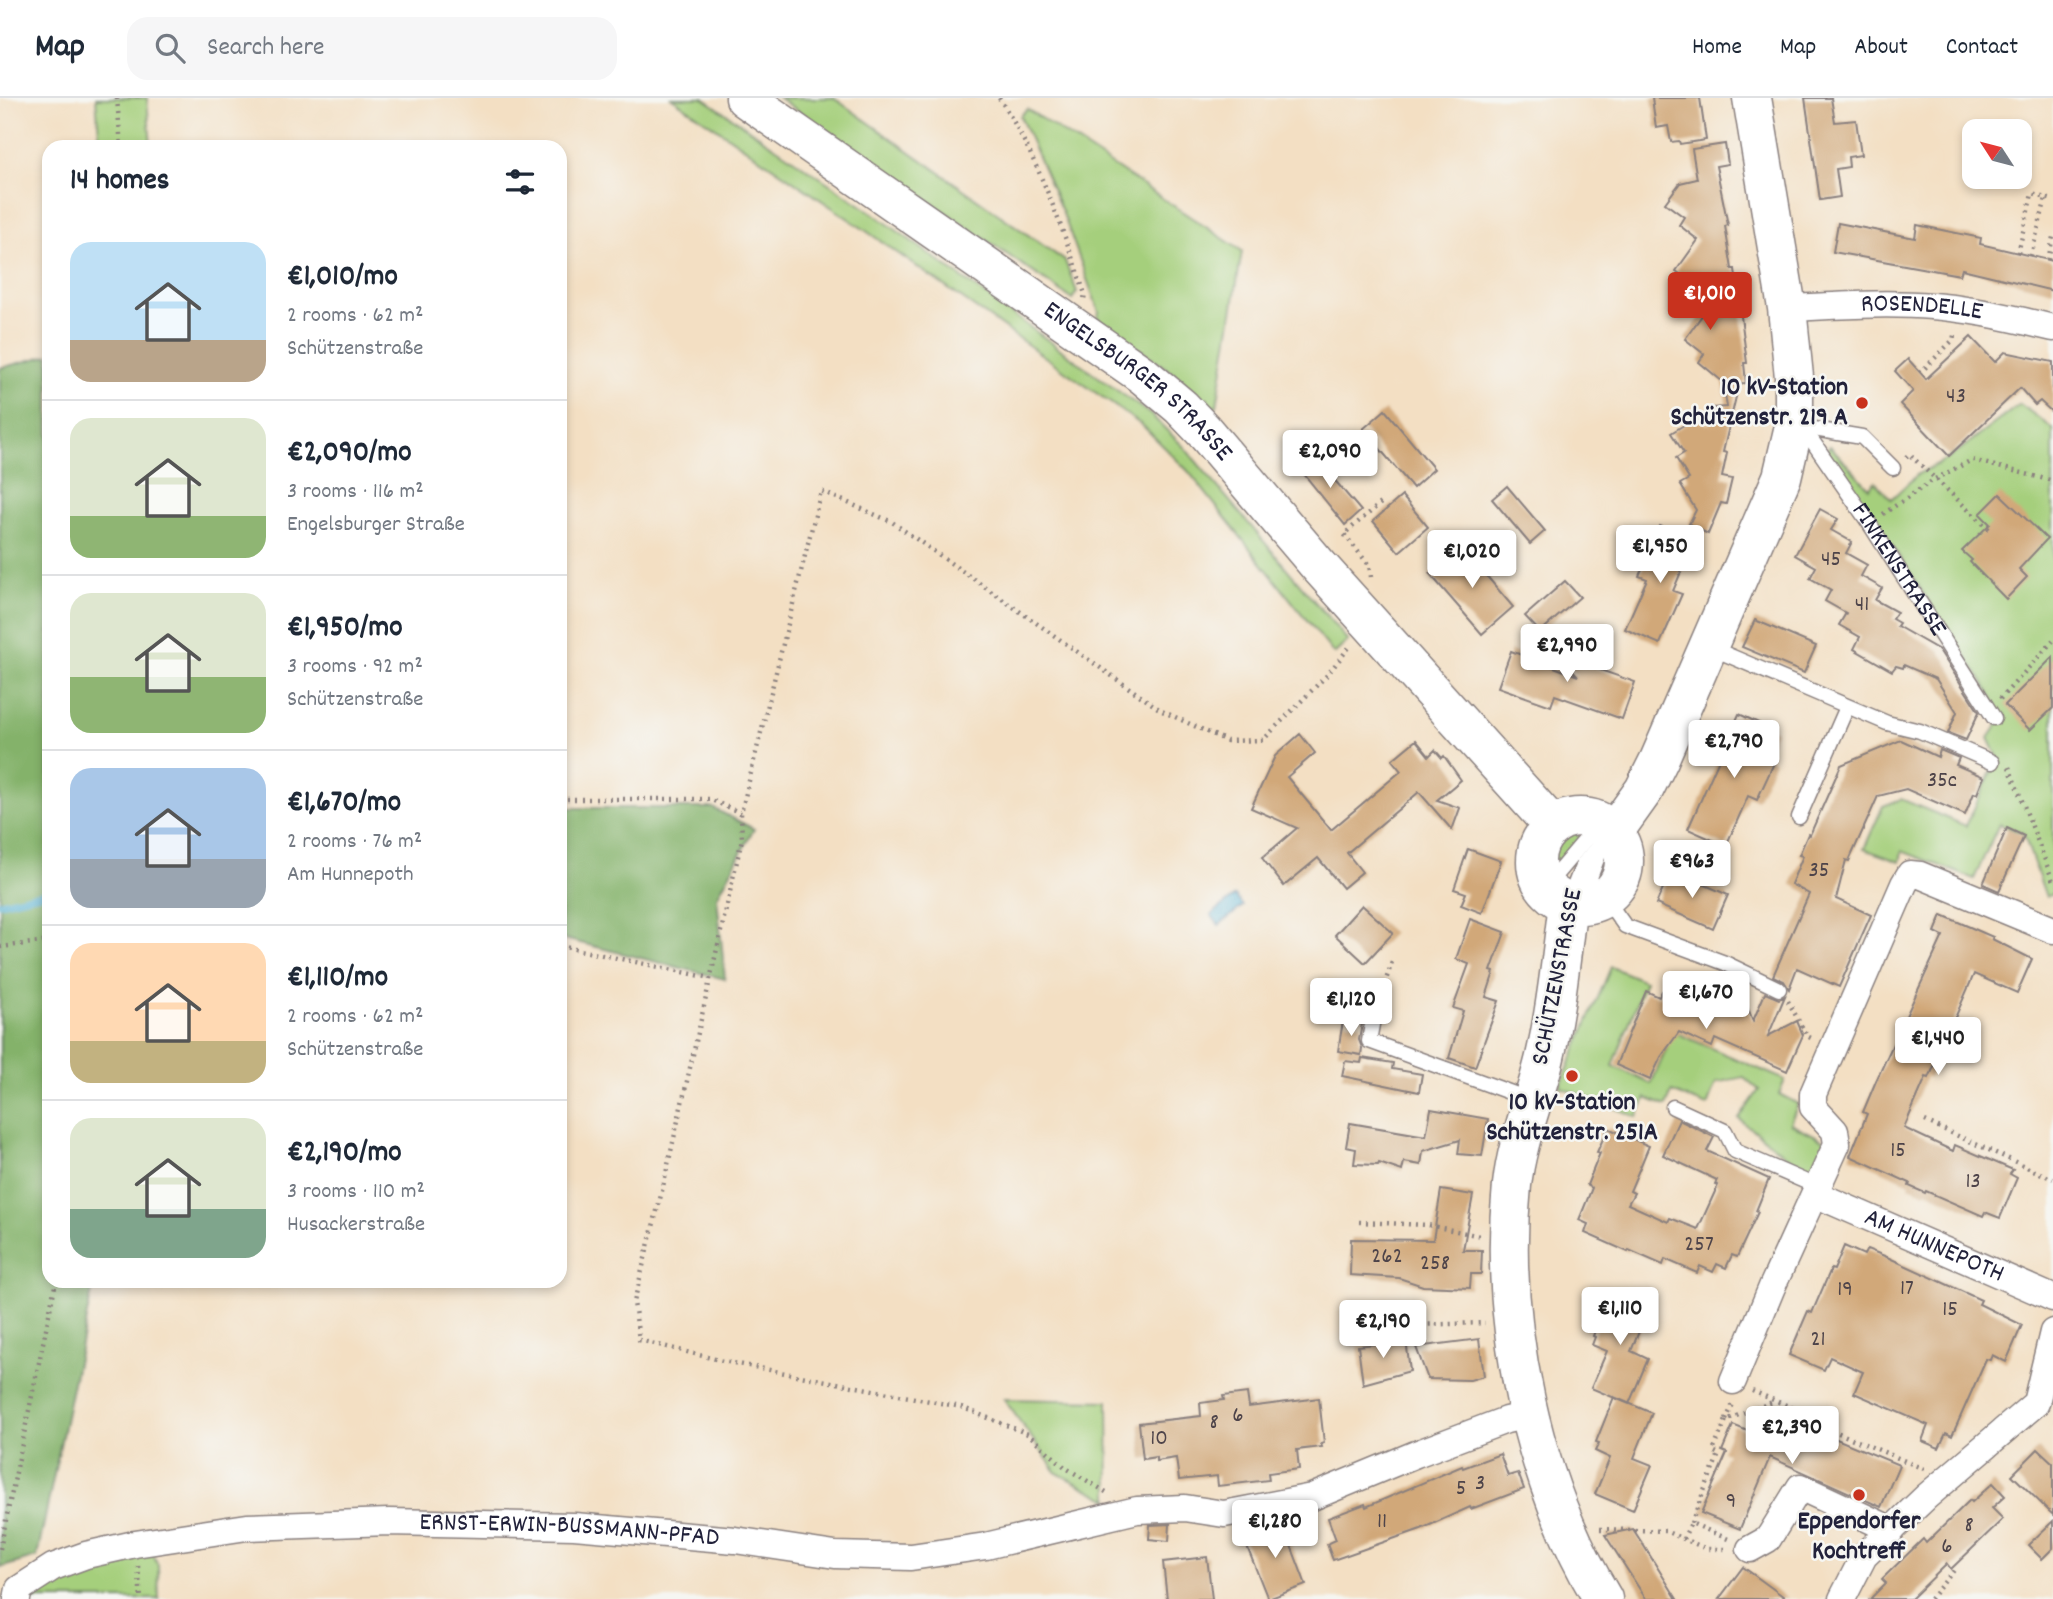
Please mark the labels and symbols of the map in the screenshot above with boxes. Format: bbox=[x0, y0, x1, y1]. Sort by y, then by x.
north arrow bbox=[1962, 119, 2032, 189]
pin: €1,010 bbox=[1653, 272, 1767, 332]
street label: ROSENDELLE bbox=[1860, 286, 1986, 331]
street label: ENGELSBURGER STRASSE bbox=[1035, 293, 1241, 470]
place label: 10 kV-Station Schützenstr. 219 A bbox=[1670, 370, 1848, 437]
house number: 43 bbox=[1946, 381, 1966, 414]
marker: 10 kV-Station Schützenstr. 219 A bbox=[1854, 395, 1870, 411]
pin: €2,090 bbox=[1273, 430, 1387, 490]
street label: FINKENSTRASSE bbox=[1842, 495, 1956, 644]
pin: €1,950 bbox=[1603, 526, 1717, 585]
pin: €1,020 bbox=[1415, 531, 1529, 590]
house number: 45 bbox=[1821, 544, 1841, 577]
house number: 41 bbox=[1855, 589, 1869, 622]
pin: €2,990 bbox=[1510, 624, 1624, 684]
pin: €2,790 bbox=[1677, 720, 1791, 780]
house number: 35c bbox=[1927, 765, 1957, 798]
pin: €963 bbox=[1651, 840, 1733, 900]
house number: 35 bbox=[1809, 855, 1829, 888]
street label: SCHÜTZENSTRASSE bbox=[1523, 885, 1593, 1069]
pin: €1,670 bbox=[1649, 972, 1763, 1031]
pin: €1,120 bbox=[1294, 978, 1408, 1038]
pin: €1,440 bbox=[1881, 1018, 1995, 1077]
marker: 10 kV-Station Schützenstr. 251A bbox=[1564, 1068, 1580, 1084]
place label: 10 kV-Station Schützenstr. 251A bbox=[1486, 1085, 1658, 1152]
house number: 15 bbox=[1890, 1135, 1906, 1168]
house number: 13 bbox=[1965, 1166, 1981, 1199]
street label: AM HUNNEPOTH bbox=[1858, 1199, 2010, 1293]
house number: 257 bbox=[1684, 1229, 1714, 1262]
house number: 262 bbox=[1371, 1241, 1403, 1274]
house number: 258 bbox=[1420, 1248, 1450, 1281]
house number: 17 bbox=[1900, 1273, 1914, 1306]
house number: 19 bbox=[1837, 1274, 1853, 1307]
pin: €1,110 bbox=[1563, 1288, 1677, 1347]
house number: 15 bbox=[1942, 1294, 1958, 1327]
pin: €2,190 bbox=[1326, 1300, 1440, 1360]
house number: 21 bbox=[1810, 1324, 1826, 1357]
house number: 6 bbox=[1232, 1400, 1244, 1433]
pin: €2,390 bbox=[1735, 1406, 1849, 1466]
house number: 8 bbox=[1209, 1407, 1219, 1440]
house number: 10 bbox=[1150, 1423, 1168, 1456]
house number: 3 bbox=[1475, 1468, 1485, 1501]
house number: 5 bbox=[1456, 1473, 1466, 1506]
house number: 9 bbox=[1726, 1486, 1736, 1519]
marker: Eppendorfer Kochtreff bbox=[1851, 1487, 1867, 1503]
pin: €1,280 bbox=[1218, 1500, 1332, 1560]
street label: ERNST-ERWIN-BUSSMANN-PFAD bbox=[419, 1504, 721, 1557]
place label: Eppendorfer Kochtreff bbox=[1798, 1504, 1921, 1571]
house number: 11 bbox=[1377, 1506, 1387, 1539]
house number: 8 bbox=[1964, 1510, 1974, 1543]
house number: 6 bbox=[1941, 1531, 1953, 1564]

